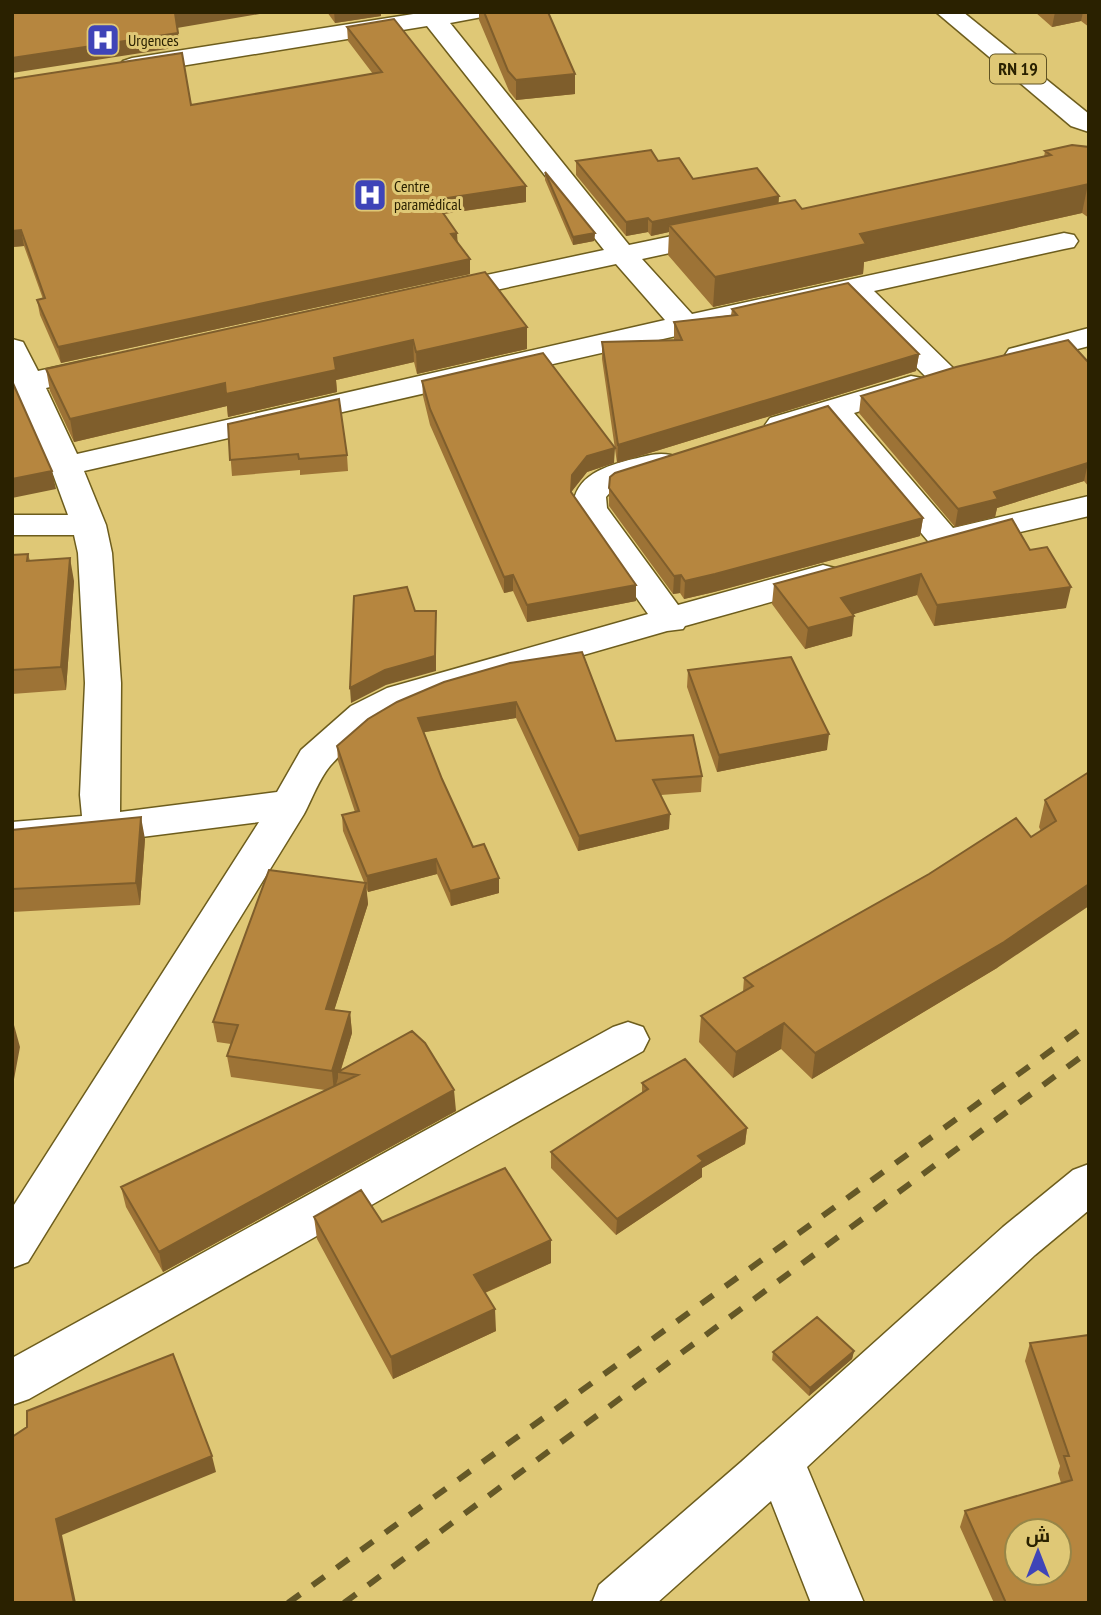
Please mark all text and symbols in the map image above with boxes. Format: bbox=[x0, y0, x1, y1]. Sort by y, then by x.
hospital icon: Urgences bbox=[84, 21, 122, 59]
place label: Urgences bbox=[128, 30, 179, 50]
road number: RN 19 bbox=[990, 55, 1046, 84]
hospital icon: Centre paramédical bbox=[351, 176, 389, 214]
place label: Centre paramédical bbox=[394, 176, 462, 214]
north arrow bbox=[1003, 1517, 1073, 1587]
text: ش bbox=[1026, 1523, 1050, 1547]

